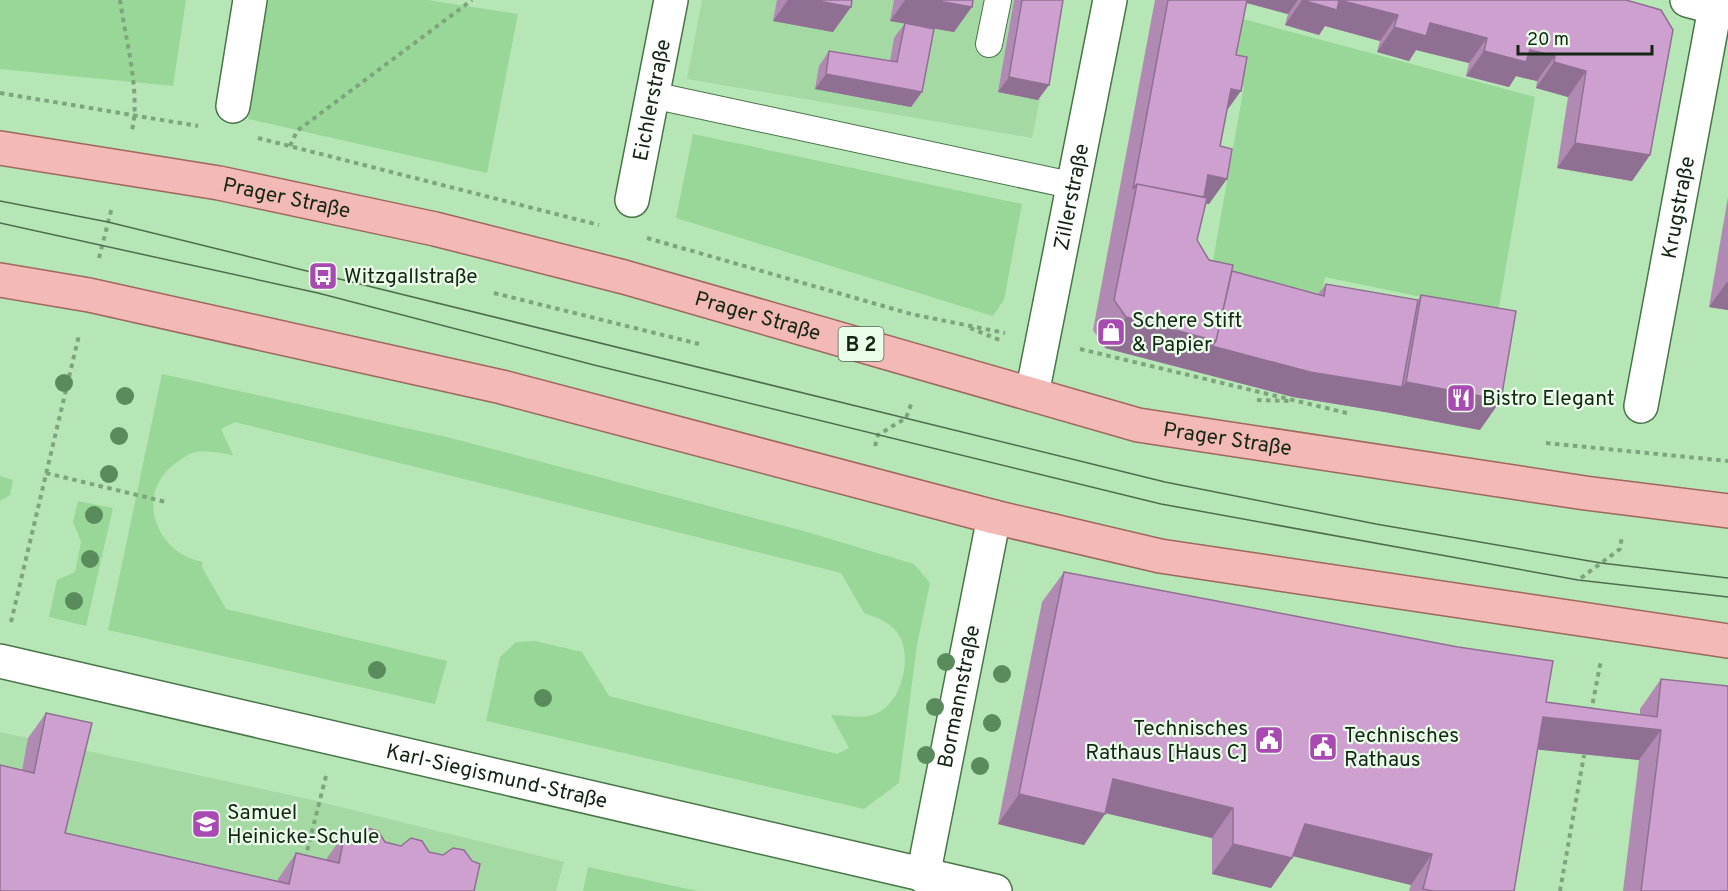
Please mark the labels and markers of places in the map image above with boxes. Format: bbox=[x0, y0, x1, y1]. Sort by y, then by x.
bus stop icon: Witzgallstraße bbox=[307, 260, 339, 292]
place label: Witzgallstraße bbox=[344, 264, 478, 291]
place label: Schere Stift & Papier bbox=[1132, 308, 1243, 359]
shop icon: Schere Stift & Papier bbox=[1095, 316, 1127, 348]
restaurant icon: Bistro Elegant bbox=[1445, 382, 1477, 414]
place label: Bistro Elegant bbox=[1482, 386, 1615, 413]
place label: Technisches Rathaus [Haus C] bbox=[1085, 716, 1248, 767]
place label: Technisches Rathaus bbox=[1344, 723, 1459, 774]
public building icon: Technisches Rathaus [Haus C] bbox=[1253, 724, 1285, 756]
public building icon: Technisches Rathaus bbox=[1307, 731, 1339, 763]
place label: Samuel Heinicke-Schule bbox=[227, 800, 379, 851]
school or university icon: Samuel Heinicke-Schule bbox=[190, 808, 222, 840]

